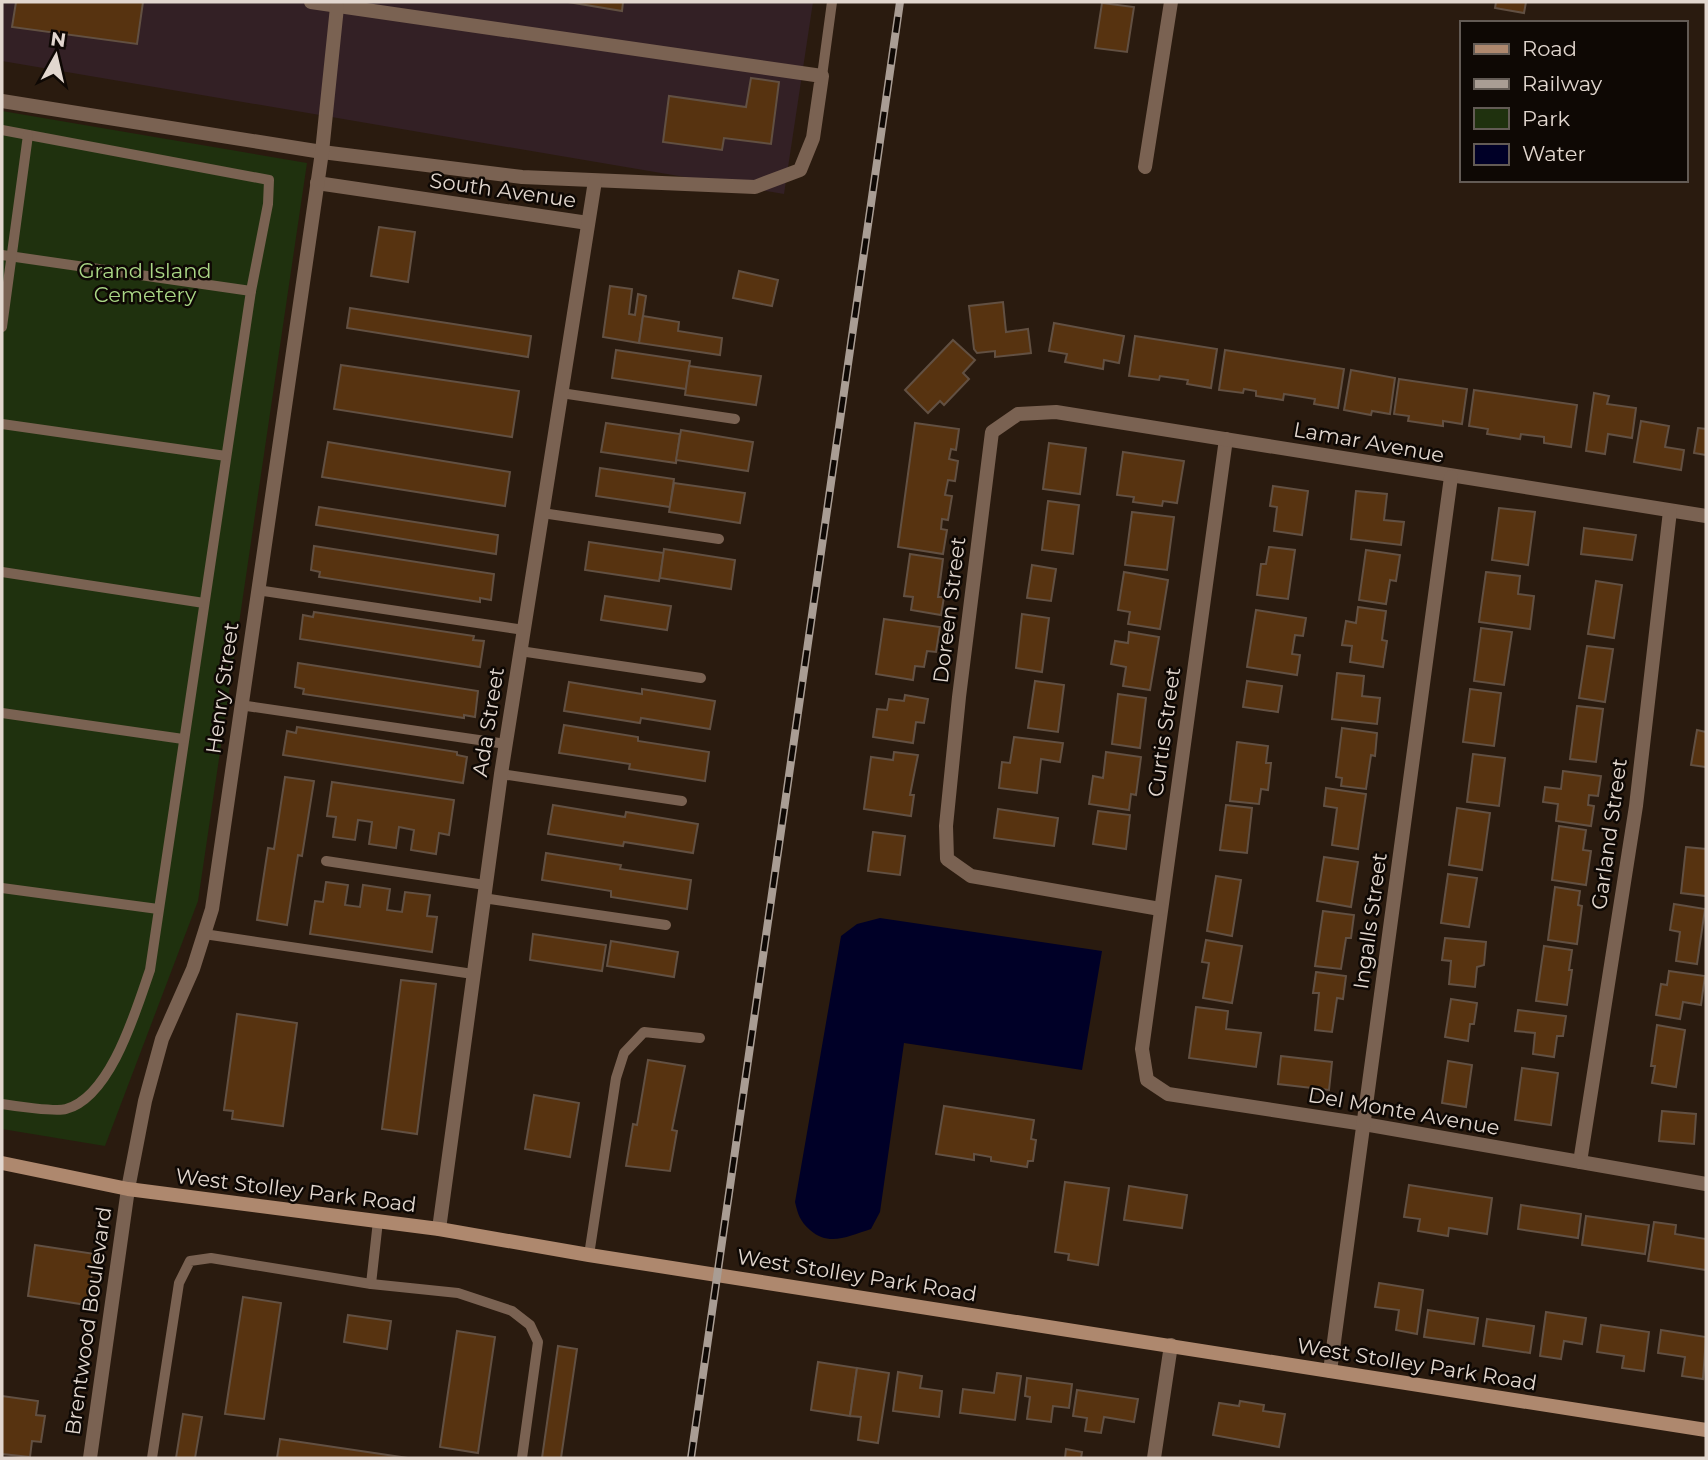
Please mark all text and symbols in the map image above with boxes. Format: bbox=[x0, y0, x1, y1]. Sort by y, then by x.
north arrow bbox=[21, 21, 91, 91]
legend bbox=[1460, 21, 1687, 182]
text: N bbox=[49, 27, 68, 52]
text: Road bbox=[1522, 36, 1577, 61]
text: Railway bbox=[1522, 71, 1603, 96]
text: Park bbox=[1522, 106, 1570, 131]
text: Water bbox=[1522, 141, 1586, 166]
street label: South Avenue bbox=[428, 167, 578, 213]
park label: Grand Island Cemetery bbox=[78, 258, 212, 307]
street label: Lamar Avenue bbox=[1292, 416, 1446, 468]
street label: Doreen Street bbox=[928, 535, 970, 685]
street label: Henry Street bbox=[200, 621, 244, 755]
street label: Ada Street bbox=[467, 665, 509, 779]
street label: Curtis Street bbox=[1143, 666, 1185, 798]
street label: Garland Street bbox=[1586, 757, 1632, 911]
street label: Ingalls Street bbox=[1348, 851, 1392, 991]
street label: Del Monte Avenue bbox=[1306, 1082, 1502, 1140]
street label: West Stolley Park Road bbox=[174, 1163, 418, 1217]
street label: Brentwood Boulevard bbox=[60, 1205, 116, 1437]
street label: West Stolley Park Road bbox=[735, 1244, 979, 1306]
street label: West Stolley Park Road bbox=[1295, 1333, 1539, 1395]

